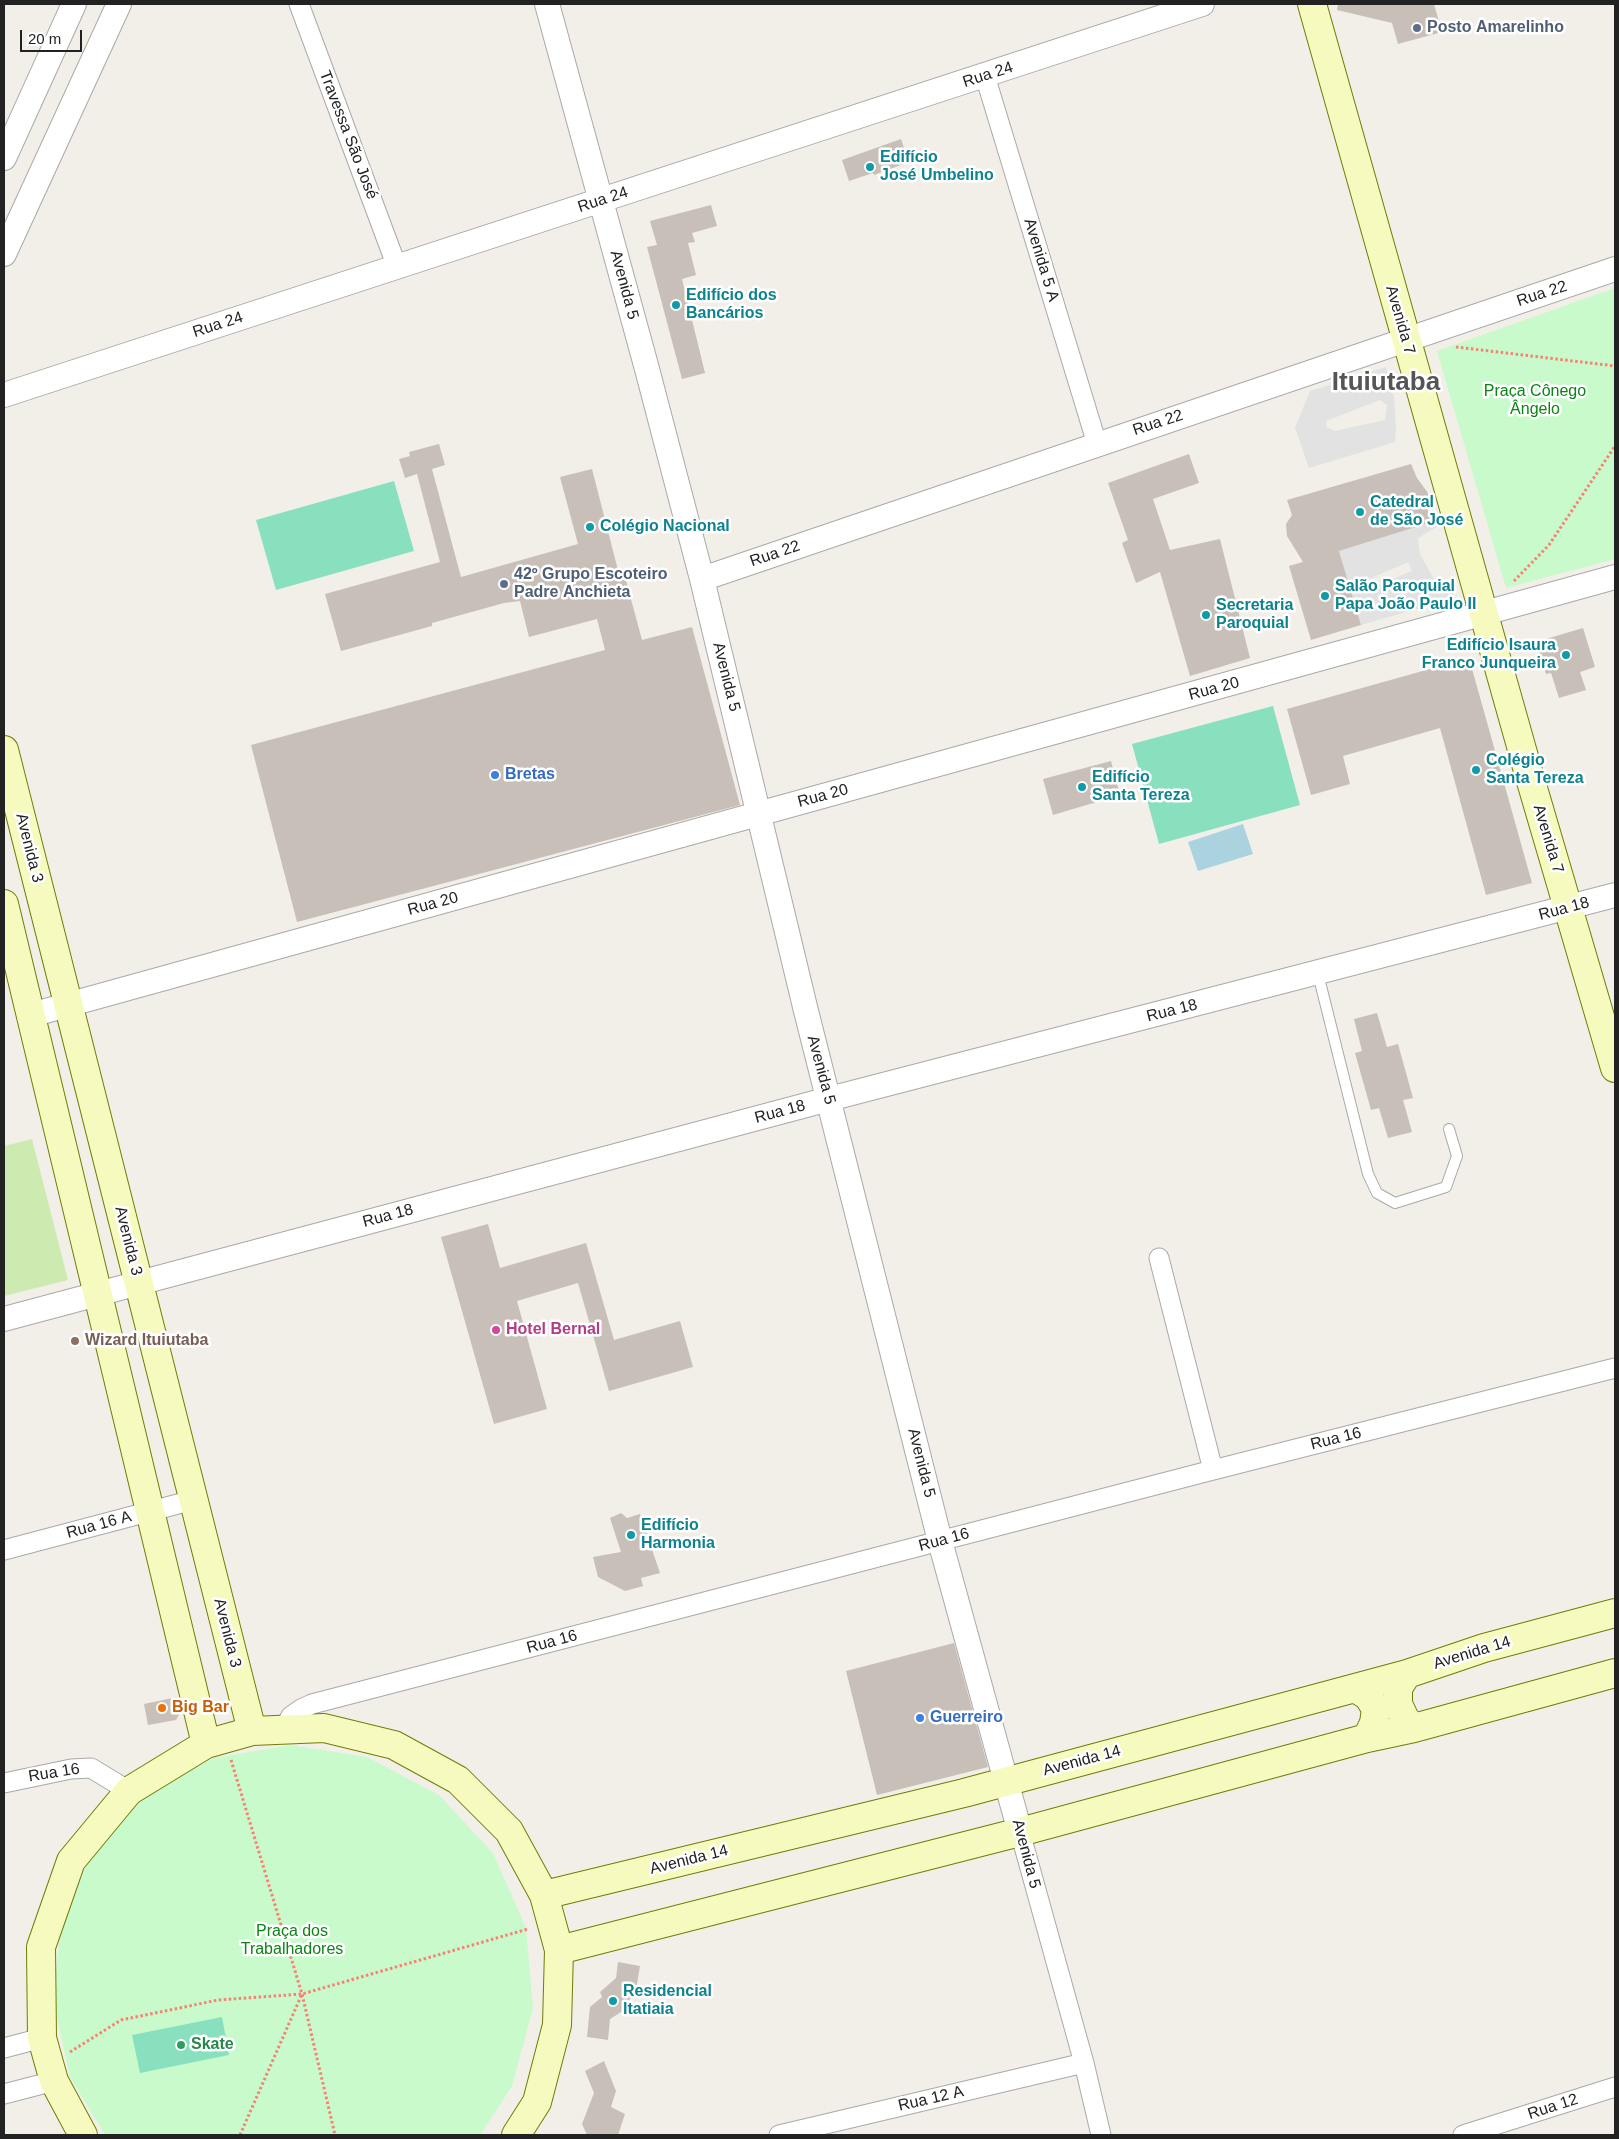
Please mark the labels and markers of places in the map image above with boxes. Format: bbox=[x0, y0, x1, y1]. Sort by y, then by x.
place label: Posto Amarelinho bbox=[1427, 18, 1564, 38]
marker: Posto Amarelinho bbox=[1411, 22, 1423, 34]
place label: Edifício José Umbelino bbox=[880, 148, 994, 186]
marker: Edifício José Umbelino bbox=[864, 161, 876, 173]
place label: Edifício dos Bancários bbox=[686, 286, 777, 324]
marker: Edifício dos Bancários bbox=[670, 299, 682, 311]
place label: Catedral de São José bbox=[1370, 493, 1463, 531]
marker: Catedral de São José bbox=[1354, 506, 1366, 518]
place label: Colégio Nacional bbox=[600, 517, 730, 537]
marker: Colégio Nacional bbox=[584, 521, 596, 533]
place label: 42º Grupo Escoteiro Padre Anchieta bbox=[514, 565, 667, 603]
place label: Salão Paroquial Papa João Paulo II bbox=[1335, 577, 1476, 615]
marker: 42º Grupo Escoteiro Padre Anchieta bbox=[498, 578, 510, 590]
marker: Salão Paroquial Papa João Paulo II bbox=[1319, 590, 1331, 602]
place label: Secretaria Paroquial bbox=[1216, 596, 1293, 634]
marker: Secretaria Paroquial bbox=[1200, 609, 1212, 621]
place label: Edifício Isaura Franco Junqueira bbox=[1422, 636, 1556, 674]
marker: Edifício Isaura Franco Junqueira bbox=[1560, 649, 1572, 661]
place label: Colégio Santa Tereza bbox=[1486, 751, 1584, 789]
marker: Colégio Santa Tereza bbox=[1470, 764, 1482, 776]
place label: Bretas bbox=[505, 765, 555, 785]
place label: Edifício Santa Tereza bbox=[1092, 768, 1190, 806]
marker: Bretas bbox=[489, 769, 501, 781]
marker: Edifício Santa Tereza bbox=[1076, 781, 1088, 793]
place label: Hotel Bernal bbox=[506, 1320, 600, 1340]
marker: Hotel Bernal bbox=[490, 1324, 502, 1336]
place label: Wizard Ituiutaba bbox=[85, 1331, 208, 1351]
marker: Wizard Ituiutaba bbox=[69, 1335, 81, 1347]
place label: Edifício Harmonia bbox=[641, 1516, 715, 1554]
marker: Edifício Harmonia bbox=[625, 1529, 637, 1541]
place label: Big Bar bbox=[172, 1698, 229, 1718]
marker: Big Bar bbox=[156, 1702, 168, 1714]
place label: Guerreiro bbox=[930, 1708, 1003, 1728]
marker: Guerreiro bbox=[914, 1712, 926, 1724]
place label: Residencial Itatiaia bbox=[623, 1982, 712, 2020]
marker: Residencial Itatiaia bbox=[607, 1995, 619, 2007]
place label: Skate bbox=[191, 2035, 234, 2055]
marker: Skate bbox=[175, 2039, 187, 2051]

